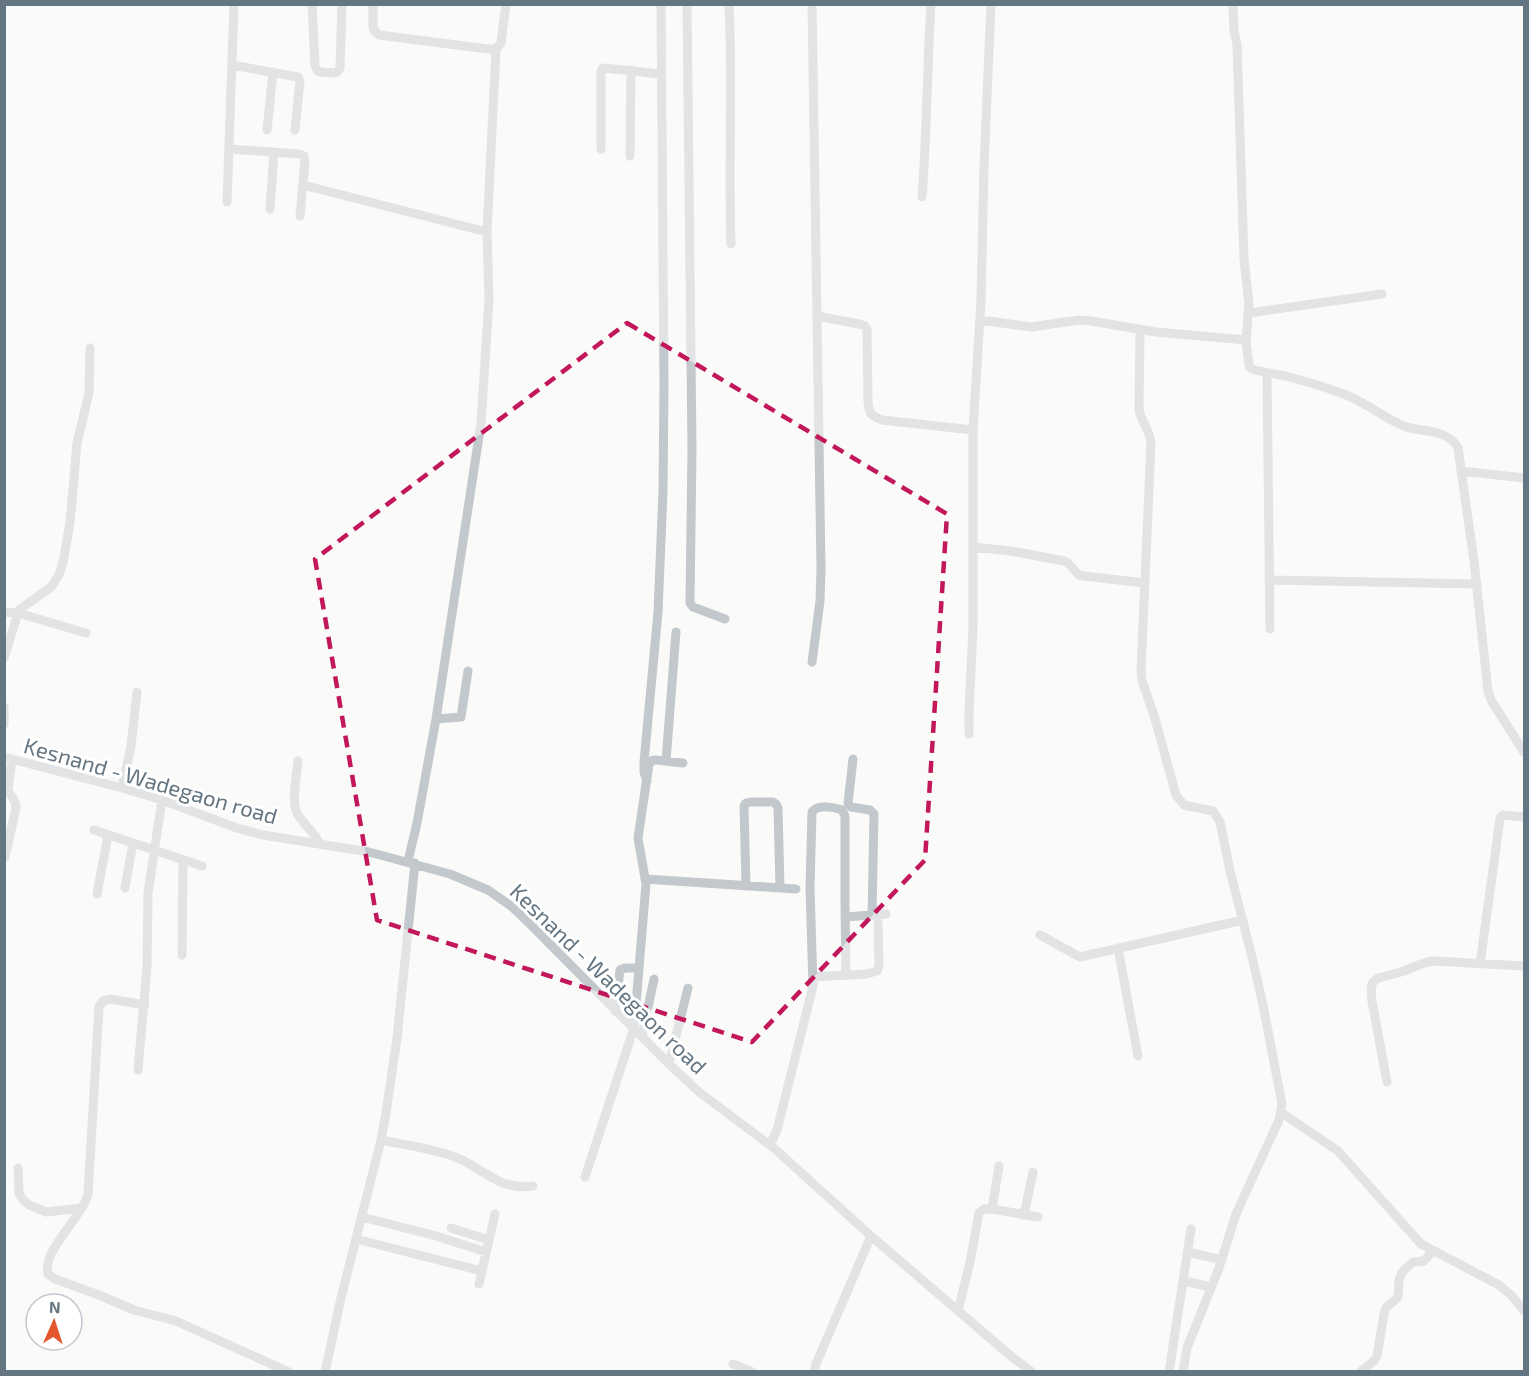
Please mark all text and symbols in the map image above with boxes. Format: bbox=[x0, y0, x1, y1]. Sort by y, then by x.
street label: Kesnand - Wadegaon road bbox=[21, 731, 281, 829]
street label: Kesnand - Wadegaon road bbox=[506, 877, 712, 1079]
north arrow bbox=[24, 1292, 84, 1352]
text: N bbox=[49, 1297, 61, 1316]

